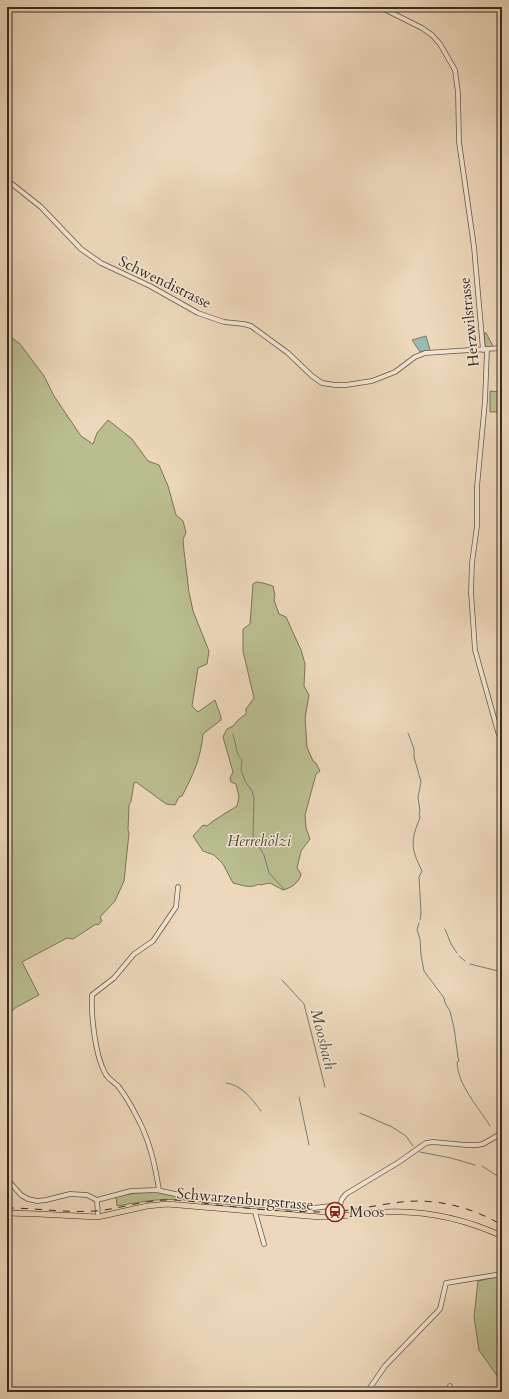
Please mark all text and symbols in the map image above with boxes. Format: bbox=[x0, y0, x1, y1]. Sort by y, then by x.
street label: Schwendistrasse bbox=[115, 251, 215, 313]
street label: Herzwilstrasse bbox=[454, 276, 484, 368]
park label: Herrehölzi bbox=[227, 831, 292, 851]
water label: Moosbach bbox=[305, 1007, 341, 1072]
street label: Schwarzenburgstrasse bbox=[176, 1183, 314, 1215]
station icon: Moos bbox=[324, 1201, 346, 1223]
place label: Moos bbox=[349, 1202, 384, 1222]

